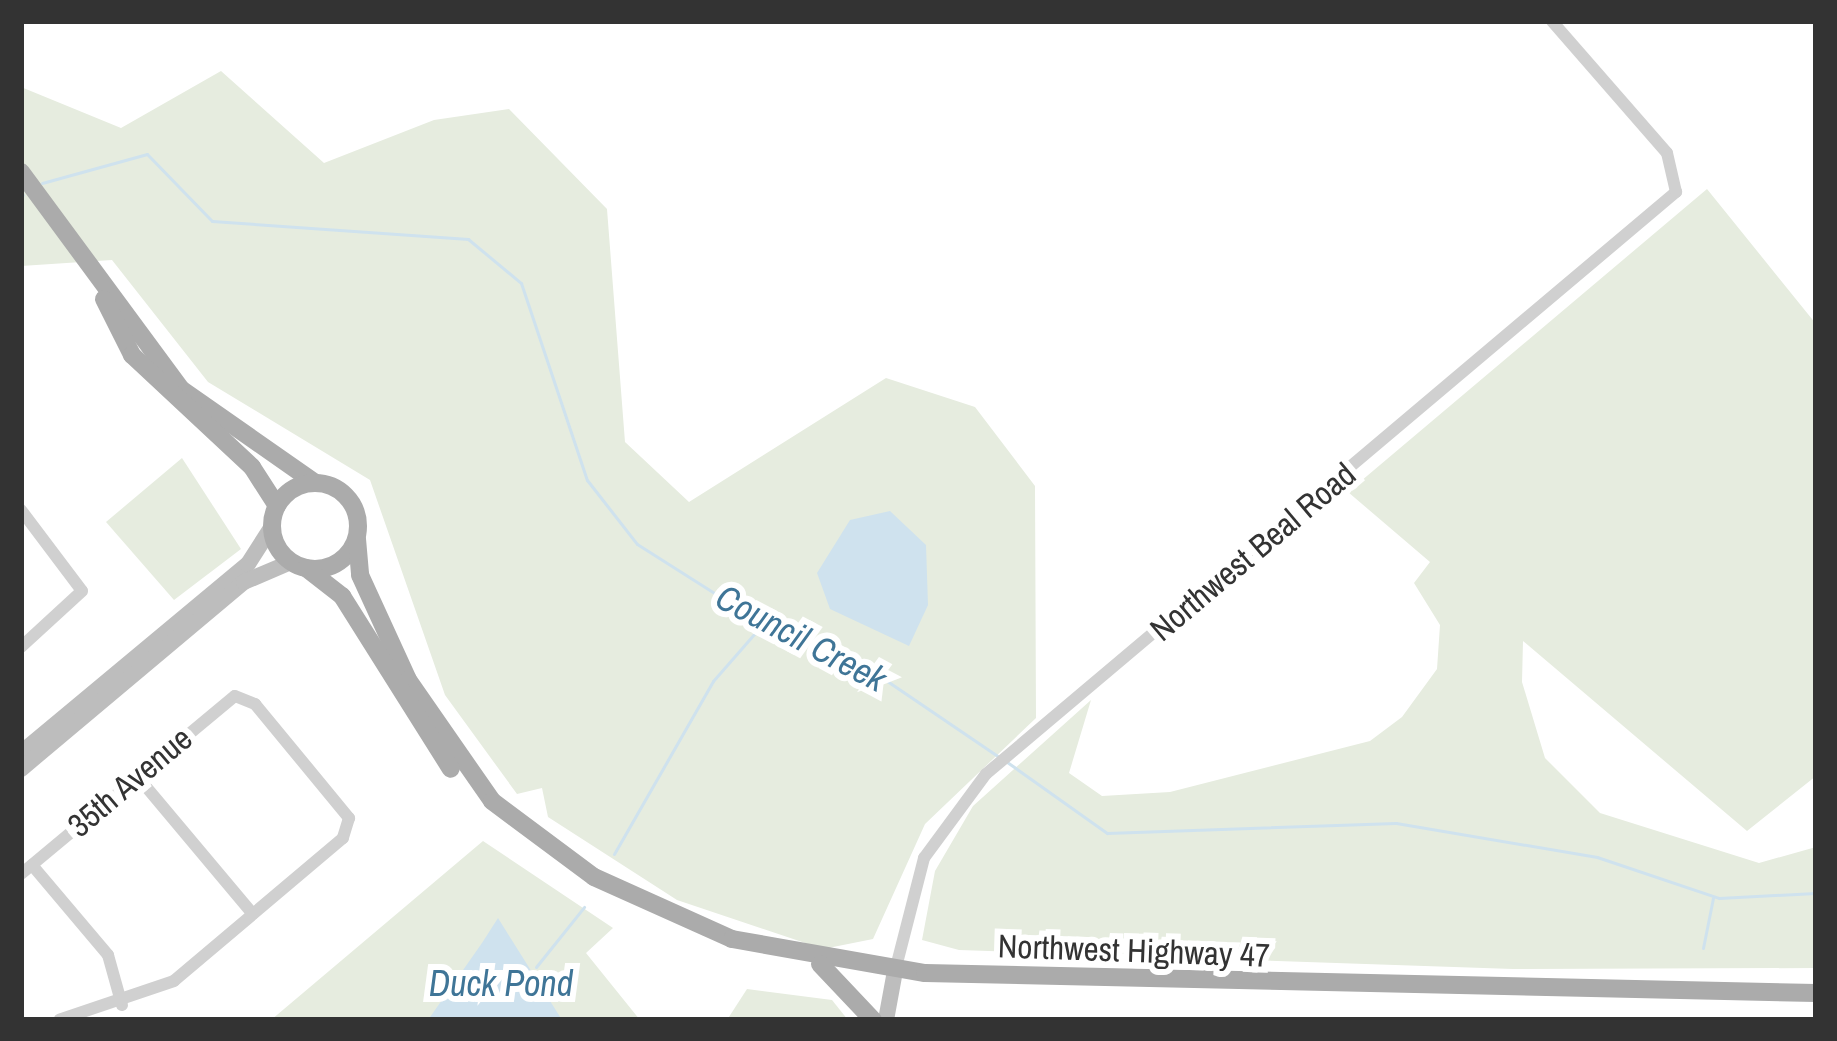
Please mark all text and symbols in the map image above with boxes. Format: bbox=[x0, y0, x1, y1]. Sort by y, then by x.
street label: Northwest Beal Road bbox=[1142, 455, 1364, 649]
water label: Council Creek bbox=[708, 575, 894, 701]
street label: 35th Avenue bbox=[59, 718, 201, 846]
street label: Northwest Highway 47 bbox=[997, 926, 1271, 976]
water label: Duck Pond bbox=[429, 962, 573, 1006]

